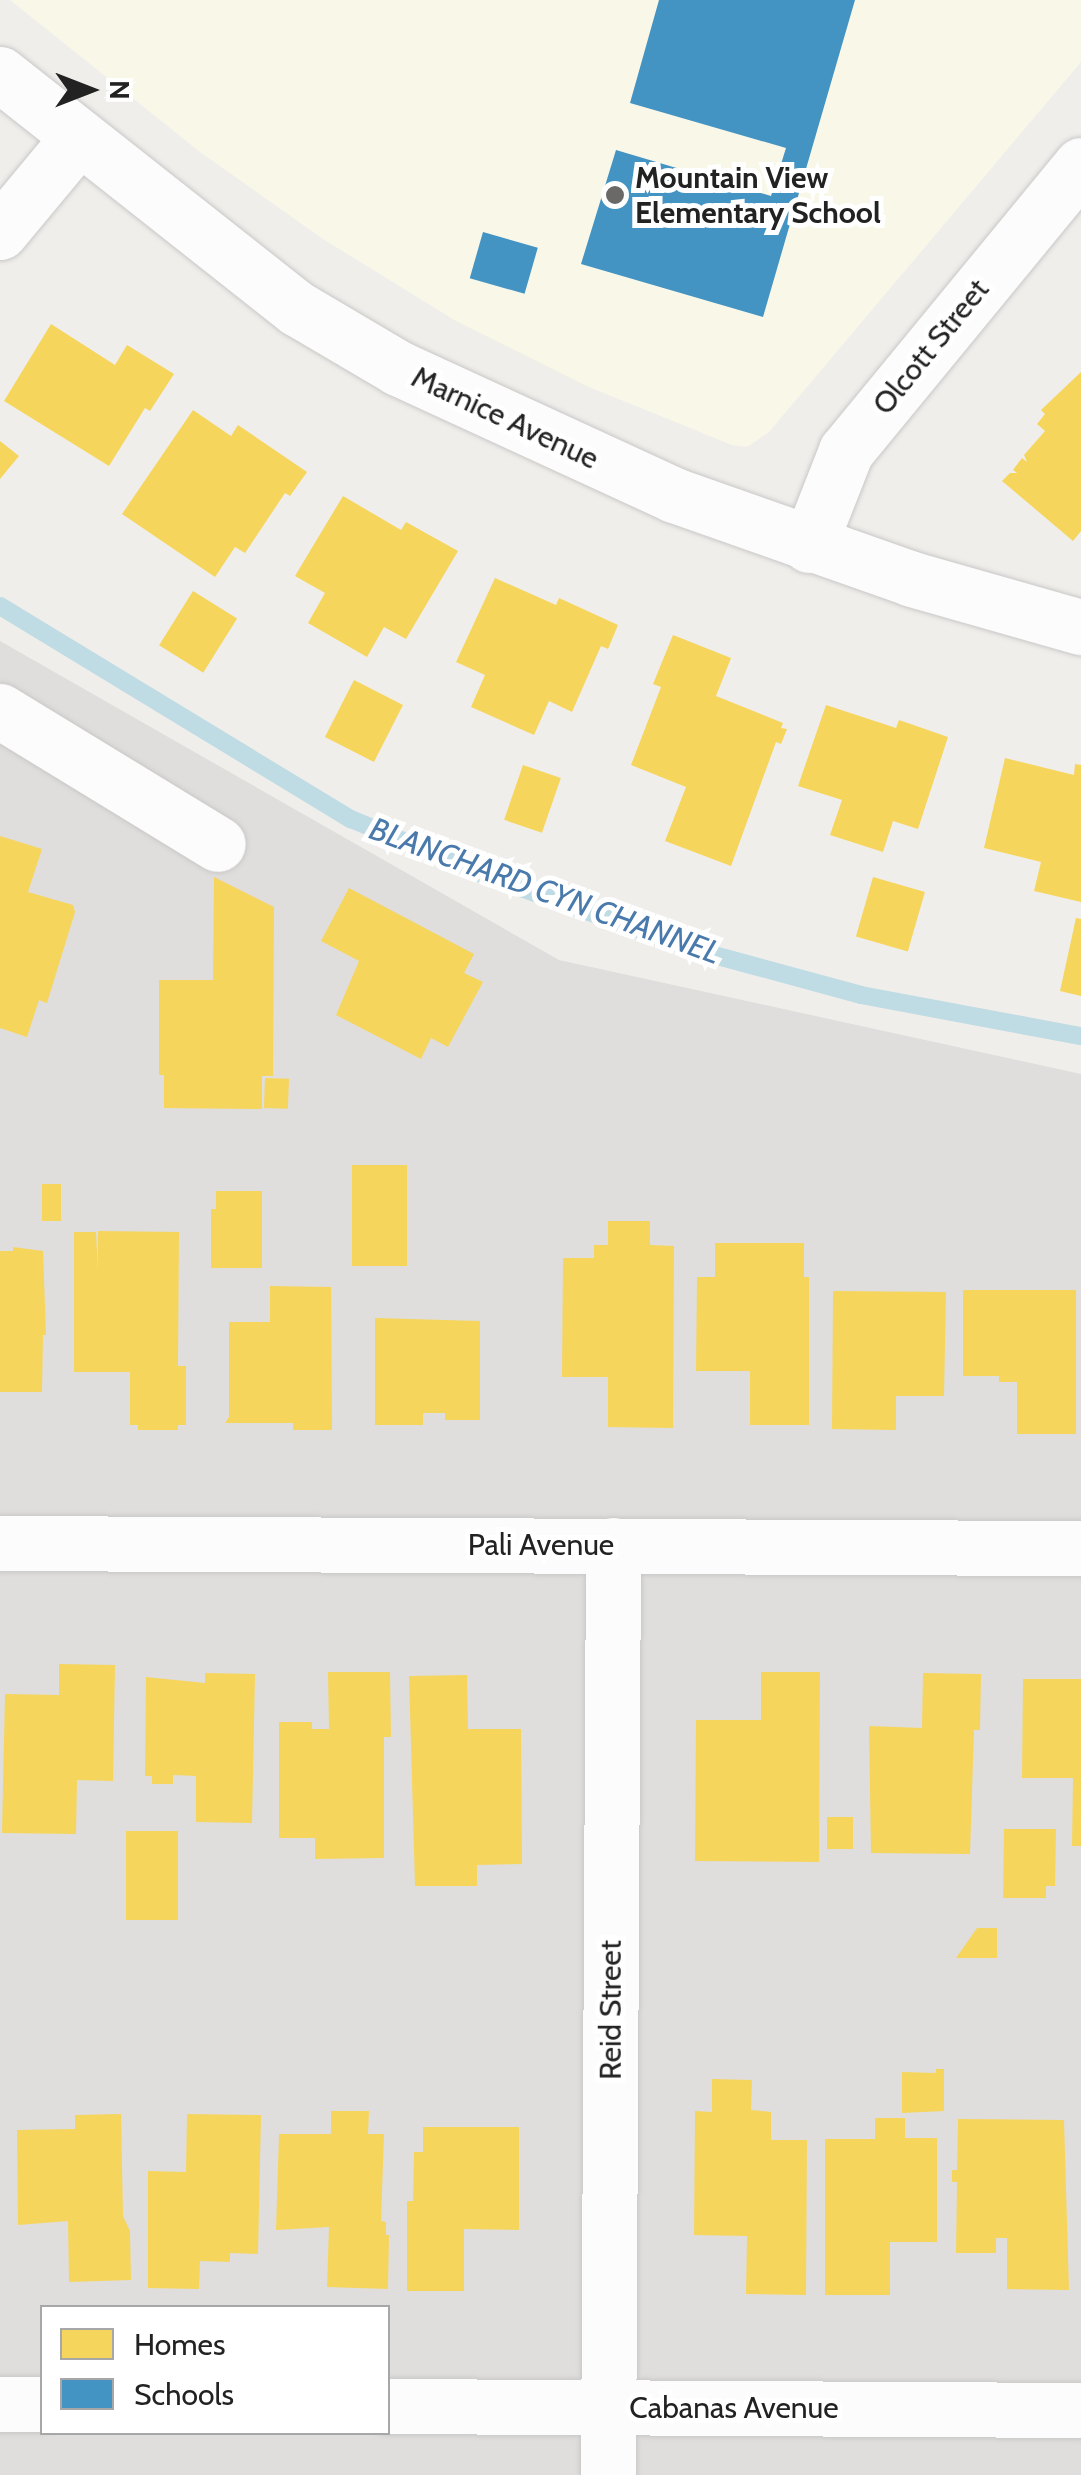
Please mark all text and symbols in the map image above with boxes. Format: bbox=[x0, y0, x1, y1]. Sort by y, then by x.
north arrow bbox=[40, 40, 140, 140]
text: N bbox=[103, 80, 137, 100]
place label: Mountain View Elementary School bbox=[635, 160, 881, 230]
marker: Mountain View Elementary School bbox=[604, 184, 626, 206]
street label: Olcott Street bbox=[866, 272, 996, 422]
street label: Marnice Avenue bbox=[406, 359, 604, 477]
water label: BLANCHARD CYN CHANNEL bbox=[364, 810, 726, 972]
street label: Pali Avenue bbox=[468, 1527, 614, 1563]
street label: Reid Street bbox=[593, 1940, 629, 2080]
legend bbox=[40, 2305, 390, 2435]
text: Homes bbox=[134, 2326, 225, 2363]
text: Schools bbox=[134, 2376, 234, 2413]
street label: Cabanas Avenue bbox=[629, 2390, 839, 2426]

